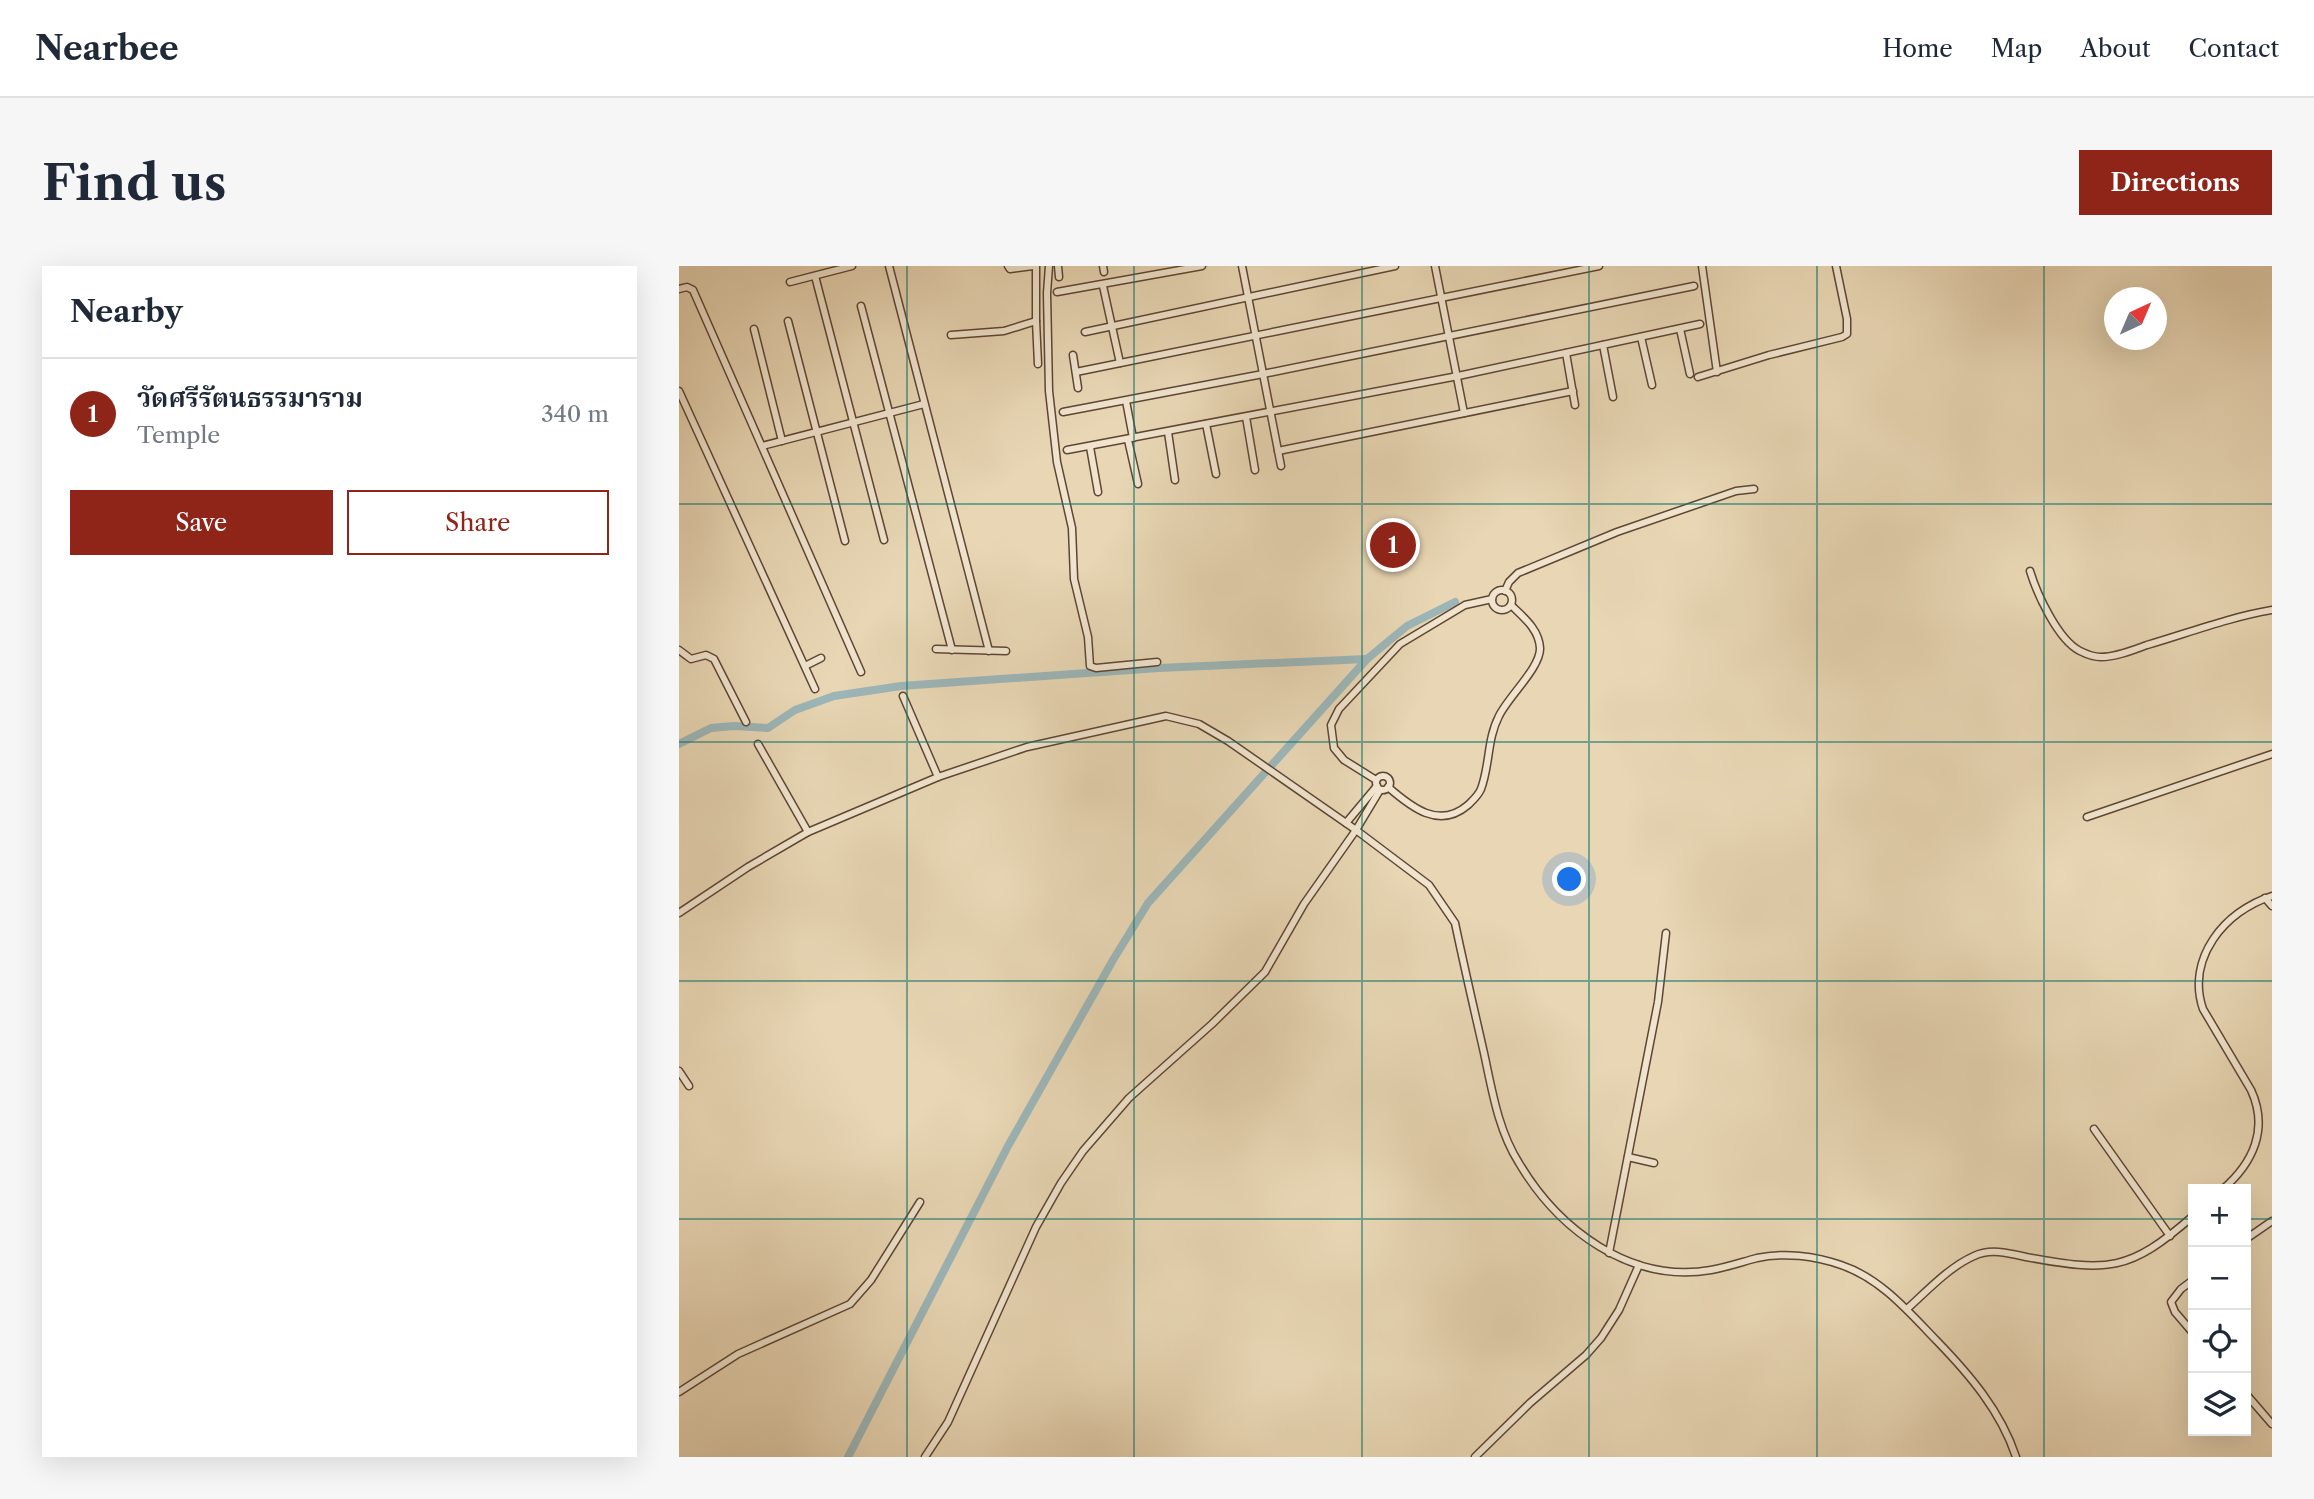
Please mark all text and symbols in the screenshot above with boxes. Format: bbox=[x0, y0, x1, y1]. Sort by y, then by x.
text: Nearbee bbox=[35, 28, 179, 69]
text: Home bbox=[1882, 34, 1953, 63]
text: Map bbox=[1991, 34, 2042, 63]
text: About bbox=[2080, 34, 2151, 63]
text: Contact bbox=[2189, 34, 2279, 63]
button: Directions bbox=[2079, 150, 2272, 215]
text: Find us bbox=[42, 152, 226, 213]
north arrow bbox=[2104, 287, 2167, 350]
text: Nearby bbox=[70, 293, 183, 330]
text: วัดศรีรัตนธรรมาราม bbox=[137, 382, 363, 414]
text: 1 bbox=[88, 400, 98, 428]
text: 340 m bbox=[541, 400, 609, 428]
text: Temple bbox=[137, 421, 220, 449]
button: Save bbox=[70, 490, 333, 555]
button: Share bbox=[347, 490, 609, 555]
pin: 1 bbox=[1370, 519, 1416, 571]
your location bbox=[1552, 862, 1586, 896]
map controls bbox=[2188, 1184, 2251, 1436]
button: + bbox=[2188, 1184, 2251, 1247]
button: − bbox=[2188, 1247, 2251, 1310]
button: locate bbox=[2188, 1310, 2251, 1373]
button: layers bbox=[2188, 1373, 2251, 1436]

